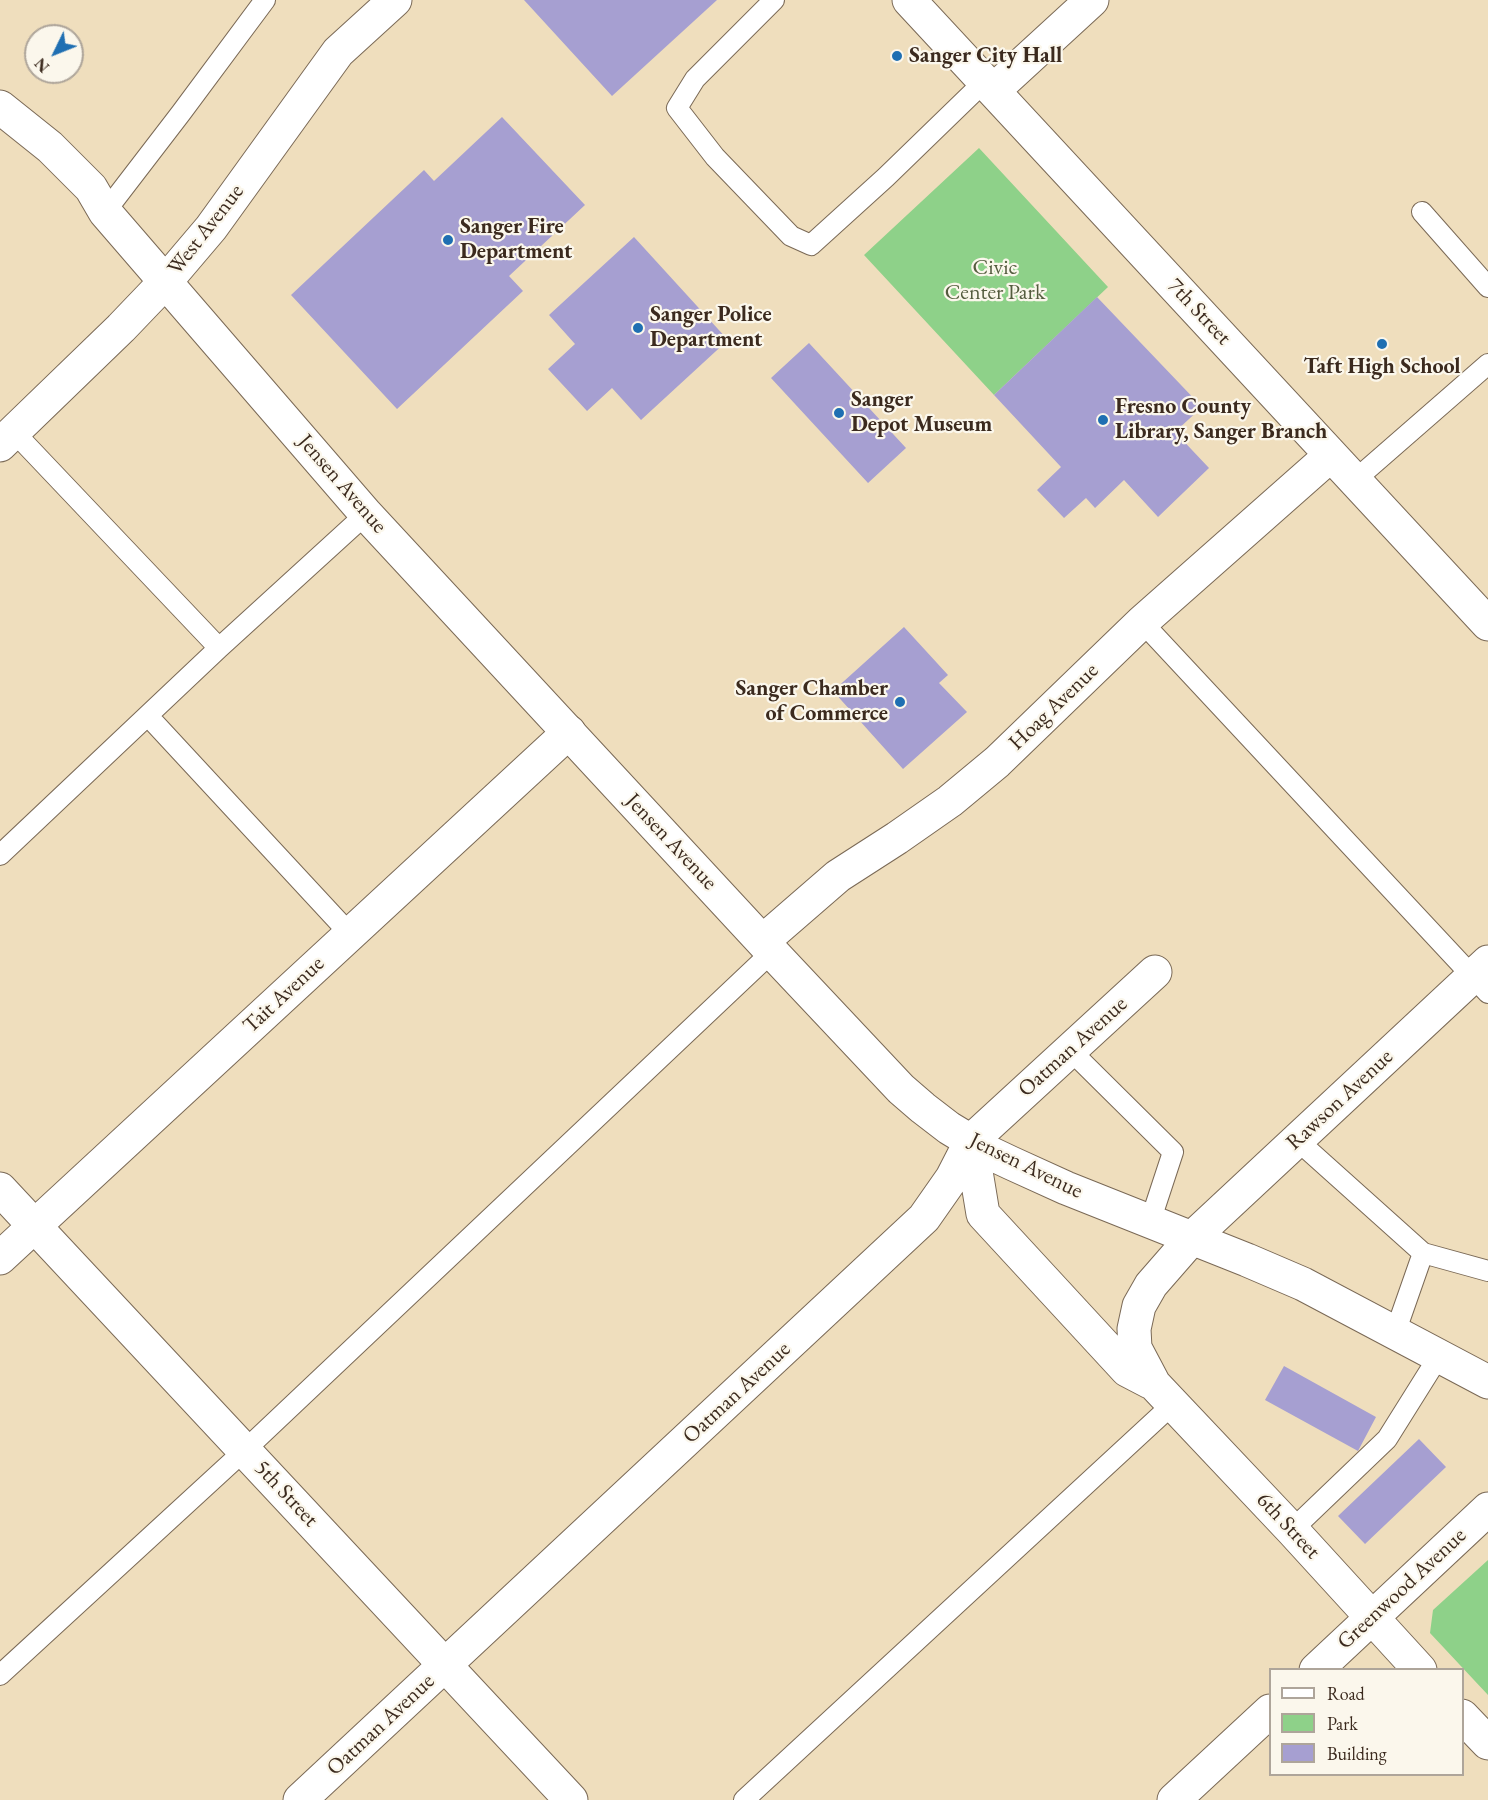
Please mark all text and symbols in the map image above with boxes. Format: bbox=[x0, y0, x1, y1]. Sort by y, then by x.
north arrow bbox=[24, 24, 84, 84]
place label: Sanger City Hall bbox=[909, 43, 1062, 69]
marker: Sanger City Hall bbox=[890, 49, 904, 63]
text: N bbox=[30, 53, 54, 77]
street label: West Avenue bbox=[162, 179, 250, 281]
place label: Sanger Fire Department bbox=[460, 214, 572, 266]
marker: Sanger Fire Department bbox=[441, 233, 455, 247]
park label: Civic Center Park bbox=[945, 255, 1045, 306]
street label: 7th Street bbox=[1162, 273, 1236, 351]
place label: Sanger Police Department bbox=[650, 302, 772, 354]
marker: Sanger Police Department bbox=[631, 321, 645, 335]
marker: Taft High School bbox=[1375, 337, 1389, 351]
place label: Taft High School bbox=[1304, 354, 1460, 380]
place label: Sanger Depot Museum bbox=[851, 387, 992, 439]
place label: Fresno County Library, Sanger Branch bbox=[1115, 394, 1327, 446]
marker: Sanger Depot Museum bbox=[832, 406, 846, 420]
marker: Fresno County Library, Sanger Branch bbox=[1096, 413, 1110, 427]
street label: Jensen Avenue bbox=[292, 429, 392, 539]
street label: Hoag Avenue bbox=[1004, 658, 1104, 756]
place label: Sanger Chamber of Commerce bbox=[736, 676, 888, 728]
marker: Sanger Chamber of Commerce bbox=[893, 695, 907, 709]
street label: Jensen Avenue bbox=[620, 788, 722, 896]
street label: Tait Avenue bbox=[238, 951, 330, 1039]
street label: Oatman Avenue bbox=[1013, 991, 1133, 1103]
street label: Rawson Avenue bbox=[1281, 1044, 1399, 1156]
street label: Jensen Avenue bbox=[965, 1127, 1087, 1205]
street label: Oatman Avenue bbox=[678, 1336, 796, 1450]
street label: 5th Street bbox=[249, 1455, 323, 1533]
street label: 6th Street bbox=[1251, 1487, 1325, 1565]
street label: Greenwood Avenue bbox=[1332, 1523, 1472, 1655]
street label: Oatman Avenue bbox=[322, 1668, 440, 1782]
legend bbox=[1269, 1668, 1464, 1776]
text: Road bbox=[1327, 1682, 1365, 1705]
text: Park bbox=[1327, 1712, 1358, 1735]
text: Building bbox=[1327, 1742, 1387, 1765]

